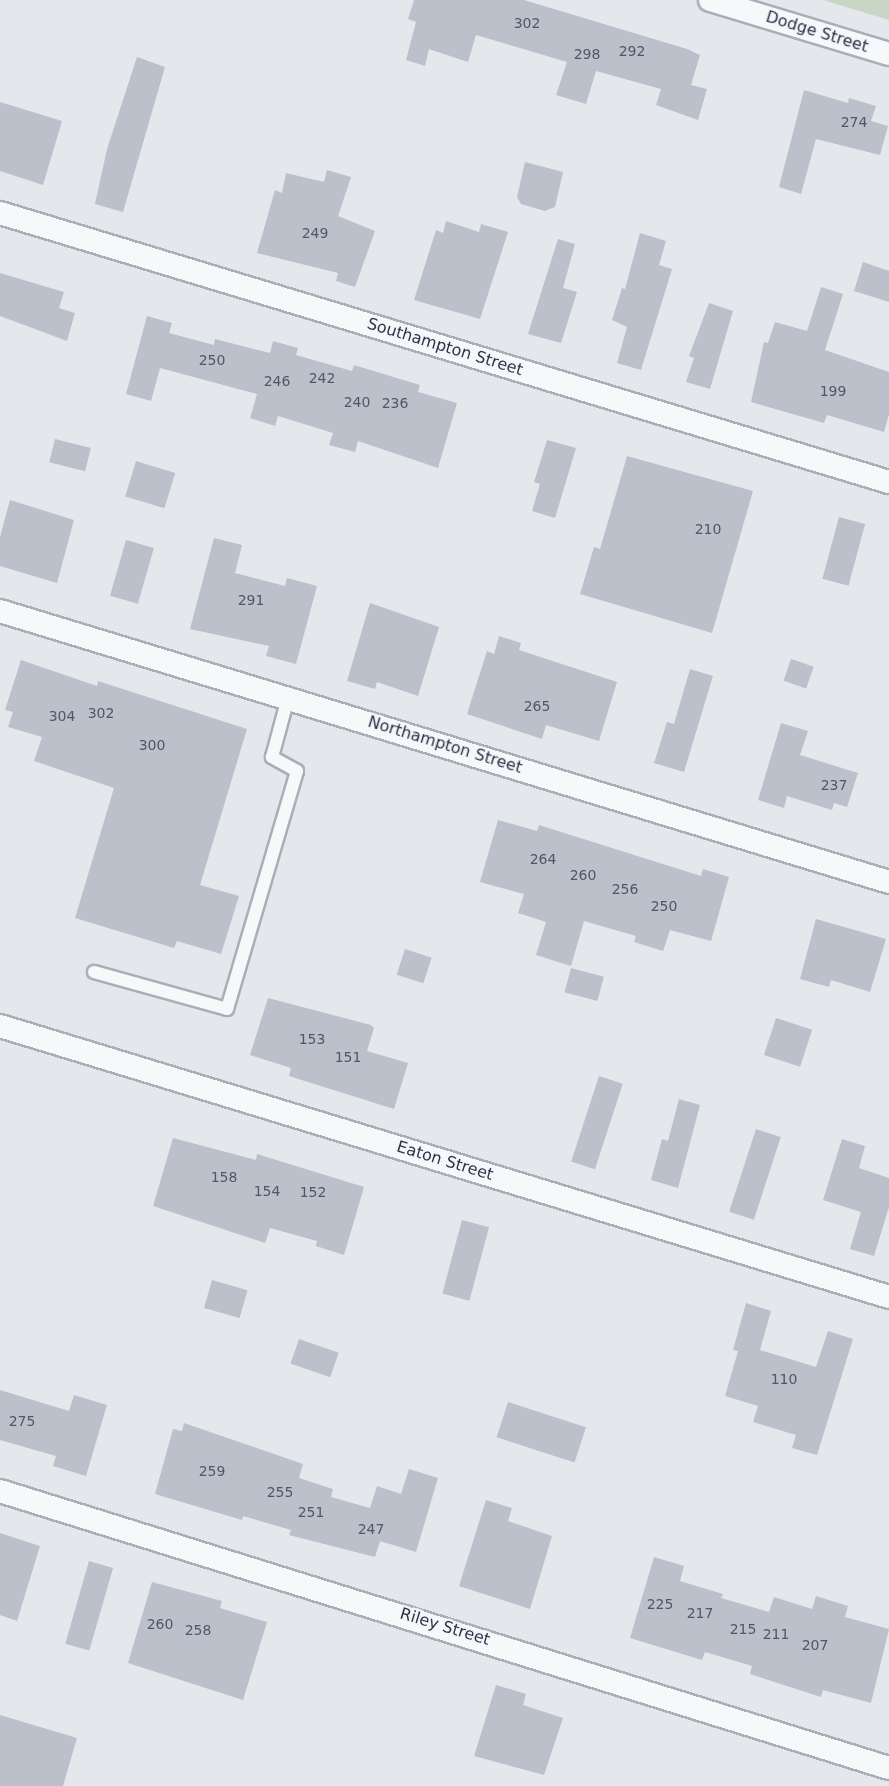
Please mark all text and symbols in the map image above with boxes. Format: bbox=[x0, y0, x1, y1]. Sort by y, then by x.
street label: Dodge Street bbox=[764, 7, 870, 57]
house number: 302 bbox=[514, 15, 540, 31]
house number: 292 bbox=[619, 43, 645, 59]
house number: 298 bbox=[574, 46, 600, 62]
house number: 274 bbox=[841, 114, 867, 130]
house number: 249 bbox=[302, 225, 328, 241]
street label: Southampton Street bbox=[365, 314, 525, 380]
house number: 250 bbox=[199, 352, 225, 368]
house number: 242 bbox=[309, 370, 335, 386]
house number: 246 bbox=[264, 373, 290, 389]
house number: 199 bbox=[820, 383, 846, 399]
house number: 240 bbox=[344, 394, 370, 410]
house number: 236 bbox=[382, 395, 408, 411]
house number: 210 bbox=[695, 521, 721, 537]
house number: 291 bbox=[238, 592, 264, 608]
house number: 265 bbox=[524, 698, 550, 714]
house number: 302 bbox=[88, 705, 114, 721]
house number: 304 bbox=[49, 708, 75, 724]
street label: Northampton Street bbox=[366, 712, 524, 778]
house number: 300 bbox=[139, 737, 165, 753]
house number: 237 bbox=[821, 777, 847, 793]
house number: 264 bbox=[530, 851, 556, 867]
house number: 260 bbox=[570, 867, 596, 883]
house number: 256 bbox=[612, 881, 638, 897]
house number: 250 bbox=[651, 898, 677, 914]
house number: 153 bbox=[299, 1031, 325, 1047]
house number: 151 bbox=[335, 1049, 361, 1065]
street label: Eaton Street bbox=[394, 1137, 496, 1185]
house number: 158 bbox=[211, 1169, 237, 1185]
house number: 154 bbox=[254, 1183, 280, 1199]
house number: 152 bbox=[300, 1184, 326, 1200]
house number: 110 bbox=[771, 1371, 797, 1387]
house number: 275 bbox=[9, 1413, 35, 1429]
house number: 259 bbox=[199, 1463, 225, 1479]
house number: 255 bbox=[267, 1484, 293, 1500]
house number: 251 bbox=[298, 1504, 324, 1520]
house number: 247 bbox=[358, 1521, 384, 1537]
house number: 225 bbox=[647, 1596, 673, 1612]
street label: Riley Street bbox=[398, 1604, 492, 1650]
house number: 217 bbox=[687, 1605, 713, 1621]
house number: 260 bbox=[147, 1616, 173, 1632]
house number: 215 bbox=[730, 1621, 756, 1637]
house number: 258 bbox=[185, 1622, 211, 1638]
house number: 211 bbox=[763, 1626, 789, 1642]
house number: 207 bbox=[802, 1637, 828, 1653]

